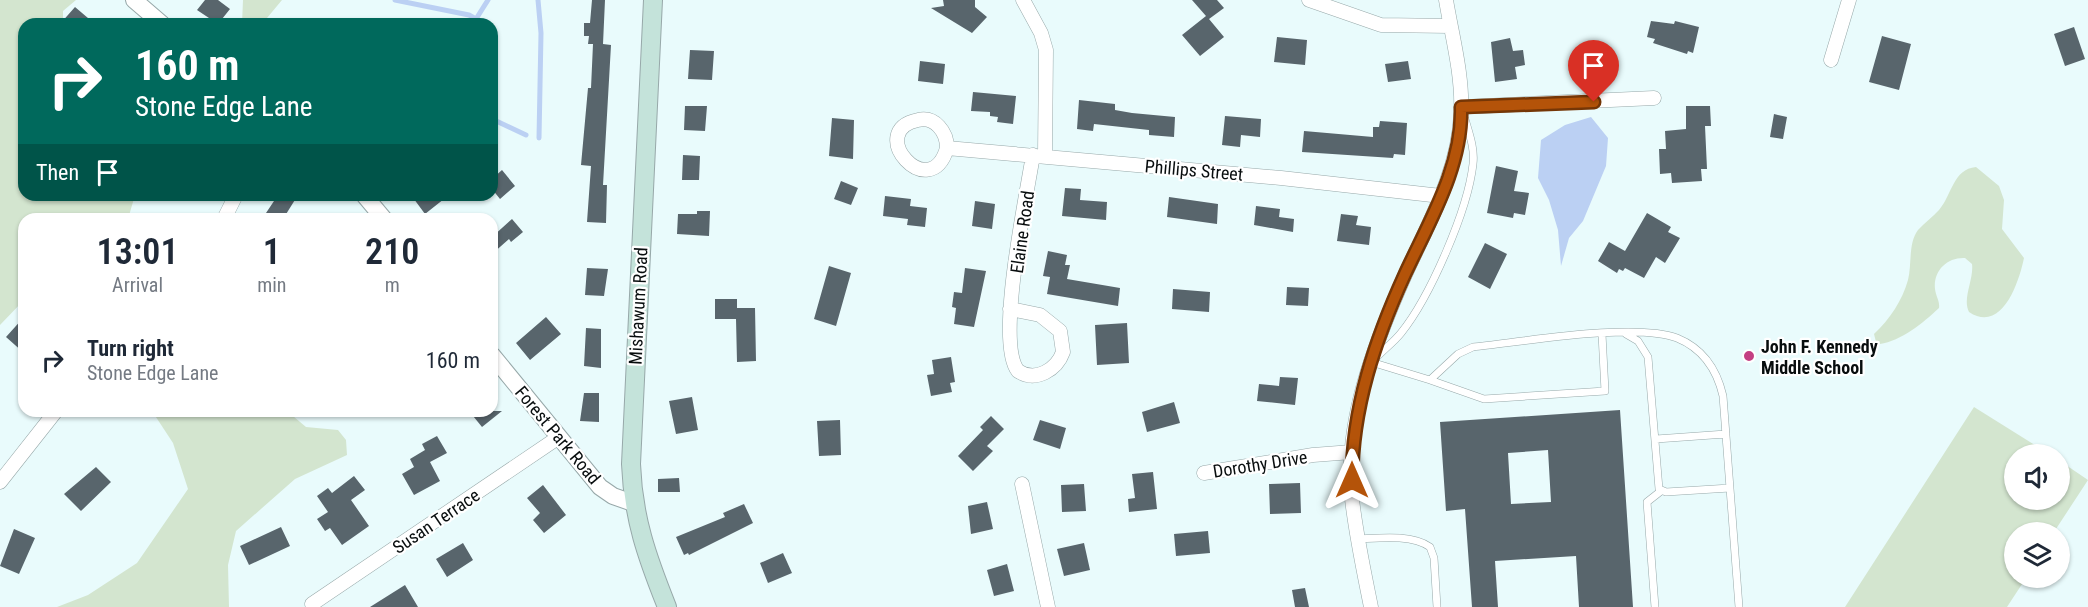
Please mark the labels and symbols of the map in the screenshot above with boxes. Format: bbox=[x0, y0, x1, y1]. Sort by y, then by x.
pin bbox=[1568, 40, 1619, 102]
street label: Phillips Street bbox=[1144, 155, 1244, 185]
street label: Elaine Road bbox=[1006, 189, 1038, 275]
street label: Mishawum Road bbox=[624, 247, 652, 365]
place label: John F. Kennedy Middle School bbox=[1761, 336, 1878, 378]
marker: John F. Kennedy Middle School bbox=[1742, 349, 1756, 363]
street label: Forest Park Road bbox=[511, 382, 605, 488]
street label: Dorothy Drive bbox=[1211, 446, 1309, 482]
position arrow bbox=[1320, 448, 1384, 512]
street label: Susan Terrace bbox=[389, 484, 483, 558]

